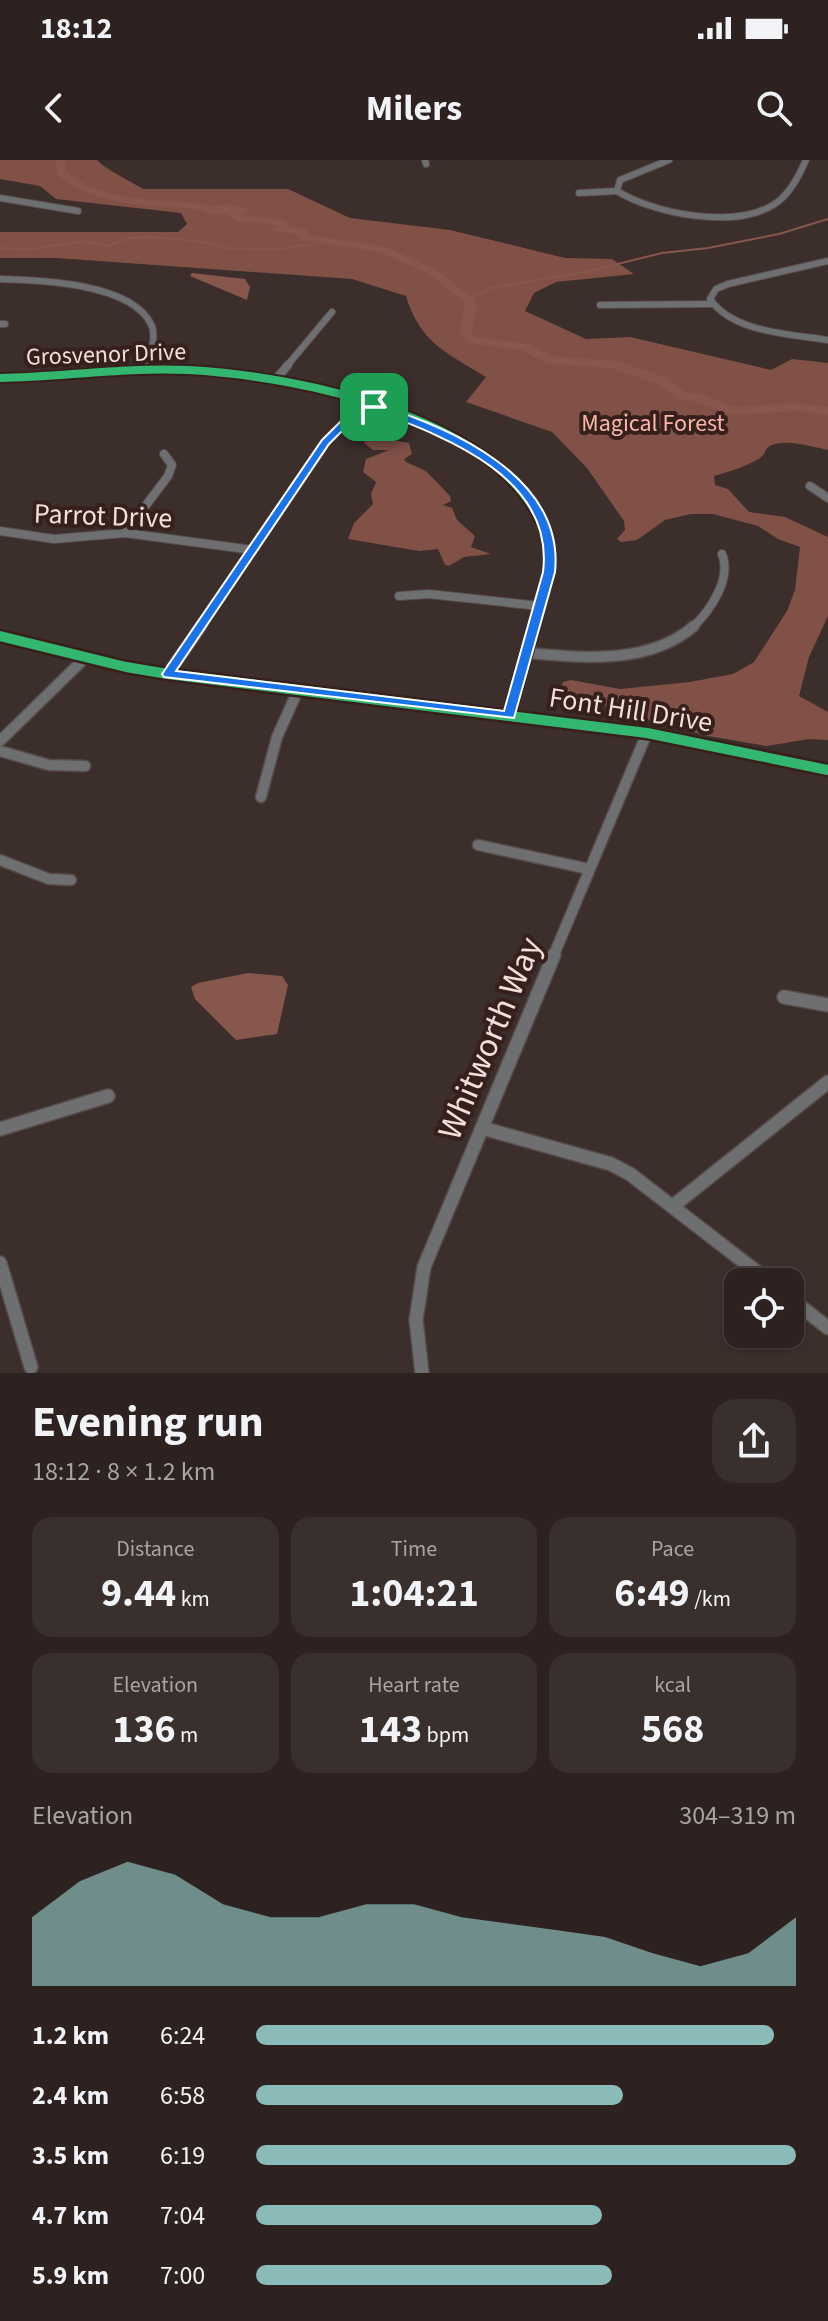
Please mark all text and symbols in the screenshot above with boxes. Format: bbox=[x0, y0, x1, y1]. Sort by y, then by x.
text: 18:12 bbox=[40, 7, 112, 50]
text: Milers bbox=[366, 83, 462, 134]
icon: back bbox=[32, 86, 76, 130]
icon: search bbox=[752, 86, 796, 130]
street label: Grosvenor Drive bbox=[25, 334, 187, 375]
pin bbox=[340, 373, 408, 441]
icon: arrive bbox=[352, 385, 396, 429]
park label: Magical Forest bbox=[581, 406, 725, 441]
street label: Parrot Drive bbox=[33, 494, 173, 538]
street label: Font Hill Drive bbox=[546, 677, 715, 743]
street label: Whitworth Way bbox=[426, 930, 555, 1147]
map controls bbox=[724, 1268, 804, 1348]
button: locate bbox=[724, 1268, 804, 1348]
text: Evening run bbox=[32, 1391, 264, 1454]
button: share bbox=[712, 1399, 796, 1483]
text: 18:12 · 8 × 1.2 km bbox=[32, 1453, 215, 1490]
text: Distance bbox=[116, 1533, 194, 1565]
text: Time bbox=[391, 1533, 437, 1565]
text: Pace bbox=[651, 1533, 694, 1565]
text: 9.44 bbox=[101, 1565, 176, 1622]
text: 1:04:21 bbox=[349, 1565, 479, 1622]
text: 6:49 bbox=[614, 1565, 690, 1622]
text: km bbox=[176, 1583, 210, 1615]
text: /km bbox=[690, 1583, 731, 1615]
text: Elevation bbox=[112, 1669, 198, 1701]
text: Heart rate bbox=[368, 1669, 460, 1701]
text: kcal bbox=[654, 1669, 691, 1701]
text: 136 bbox=[112, 1701, 176, 1758]
text: 143 bbox=[359, 1701, 422, 1758]
text: 568 bbox=[641, 1701, 704, 1758]
text: m bbox=[176, 1719, 198, 1751]
text: bpm bbox=[422, 1719, 469, 1751]
text: Elevation bbox=[32, 1797, 133, 1834]
text: 304–319 m bbox=[679, 1797, 796, 1834]
text: 1.2 km bbox=[32, 2017, 109, 2054]
text: 6:24 bbox=[160, 2017, 205, 2054]
text: 2.4 km bbox=[32, 2077, 109, 2114]
text: 6:58 bbox=[160, 2077, 205, 2114]
text: 3.5 km bbox=[32, 2137, 109, 2174]
text: 6:19 bbox=[160, 2137, 205, 2174]
text: 4.7 km bbox=[32, 2197, 109, 2234]
text: 7:04 bbox=[160, 2197, 205, 2234]
text: 5.9 km bbox=[32, 2257, 109, 2294]
text: 7:00 bbox=[160, 2257, 205, 2294]

